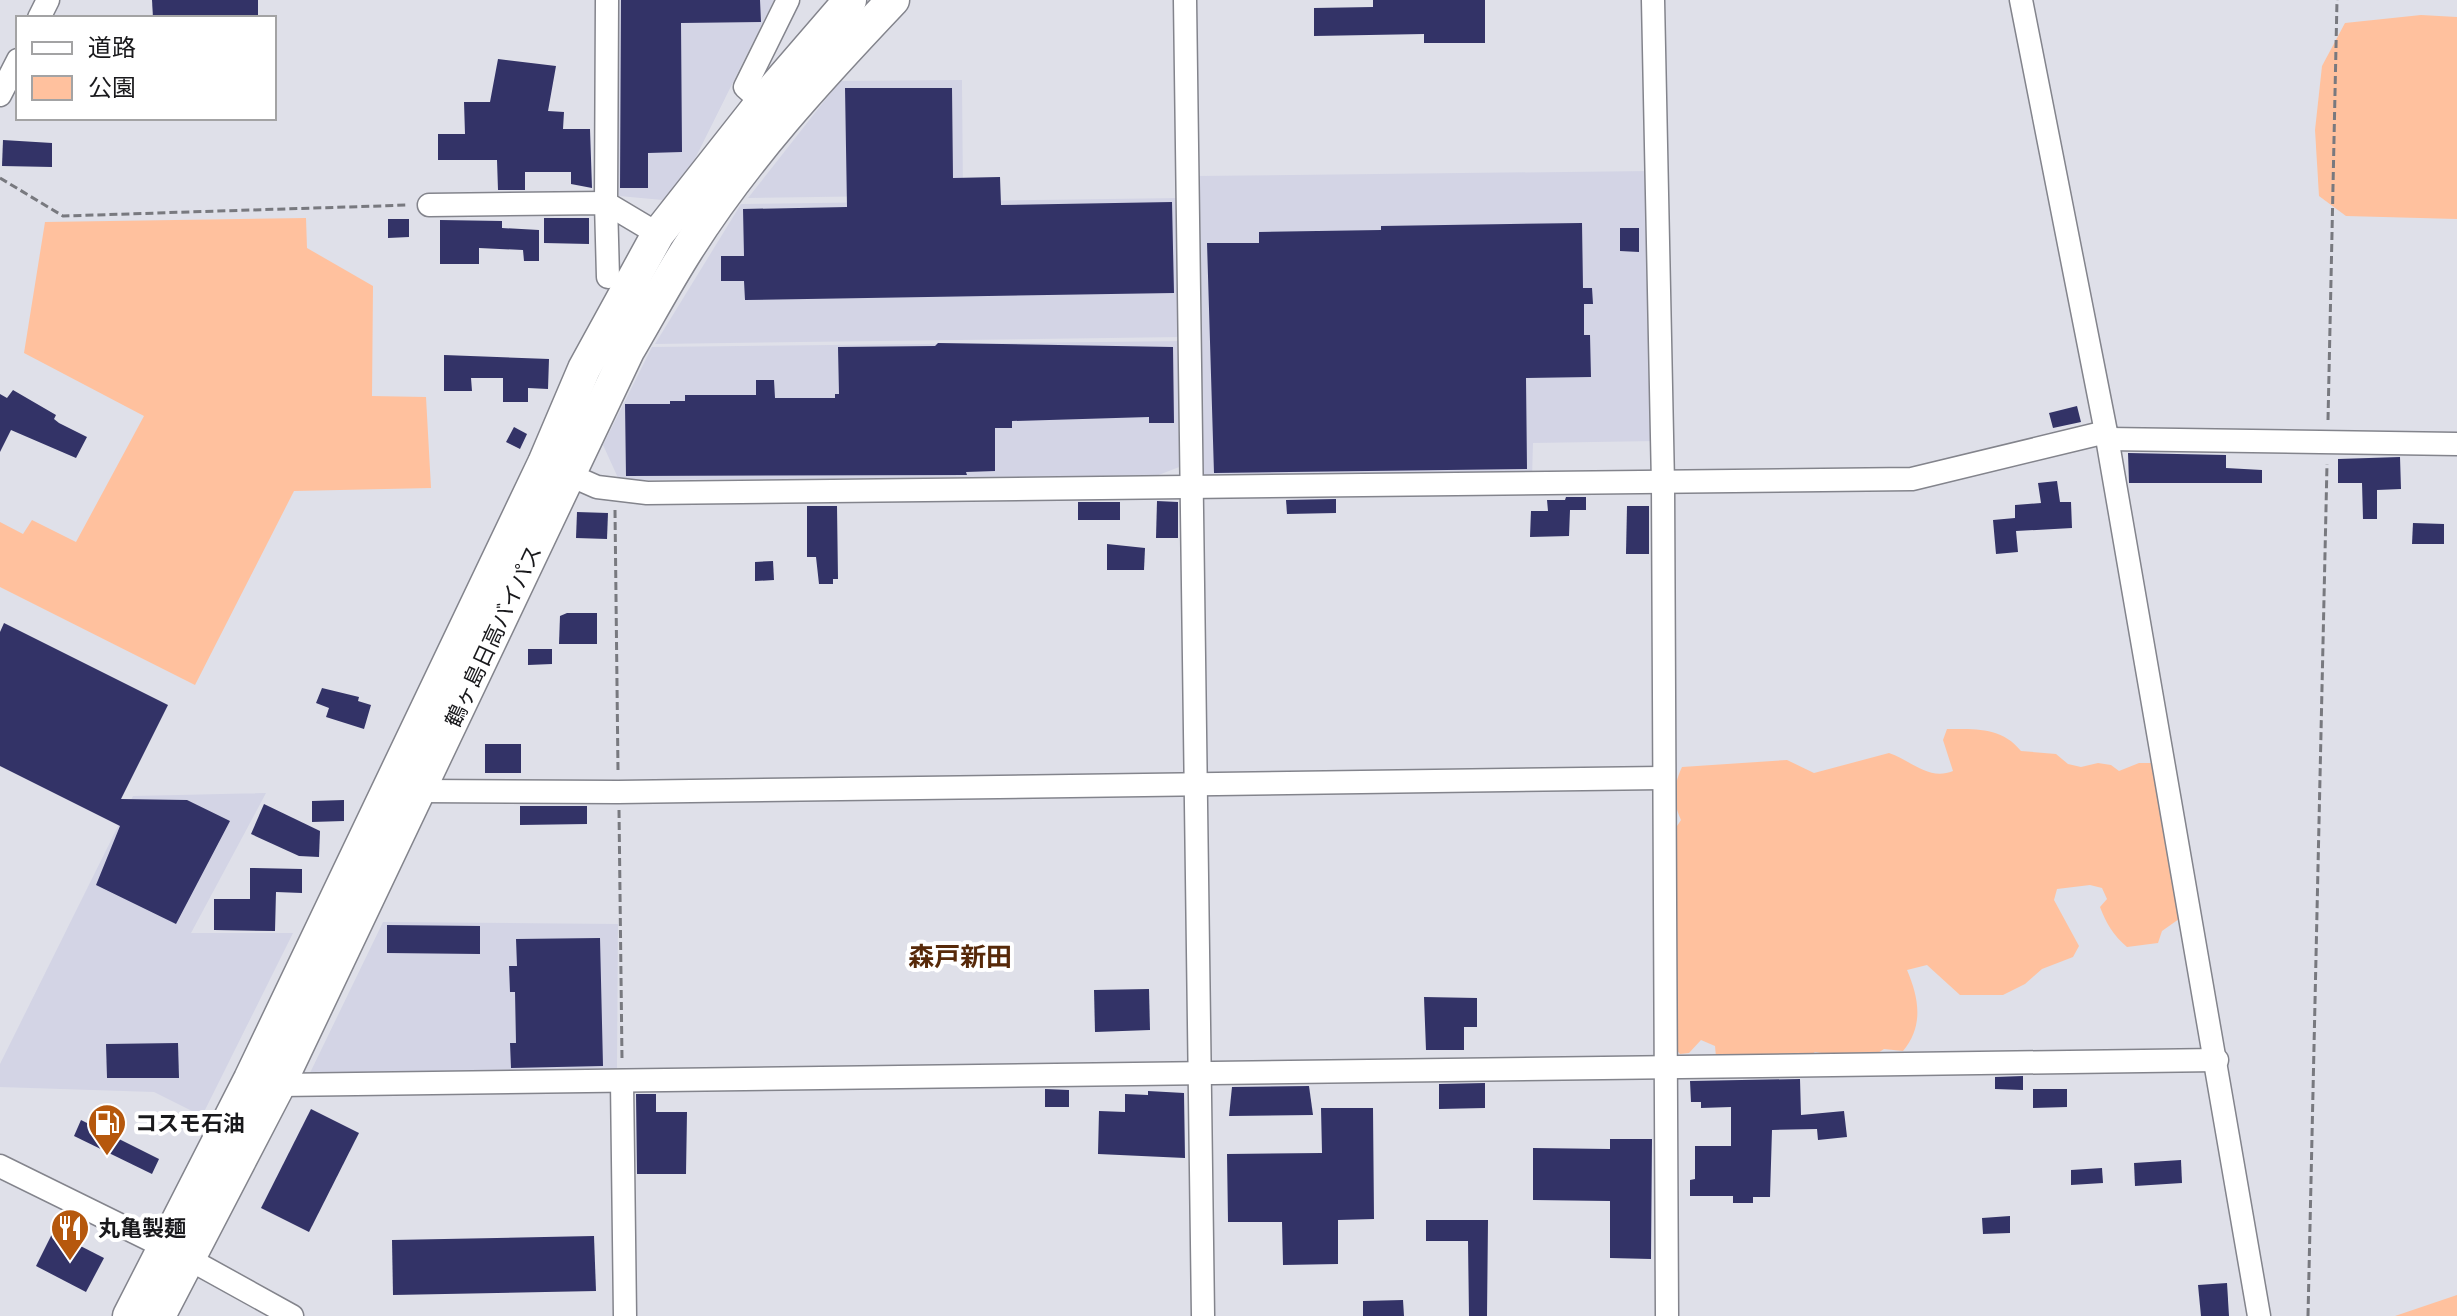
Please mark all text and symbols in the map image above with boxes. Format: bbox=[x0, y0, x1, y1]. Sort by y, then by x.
legend bbox=[16, 16, 276, 120]
text: 道路 bbox=[88, 31, 136, 63]
text: 公園 bbox=[88, 71, 136, 103]
street label: 鶴ヶ島日高バイパス bbox=[438, 540, 548, 732]
district label: 森戸新田 bbox=[908, 939, 1012, 974]
fuel station icon: コスモ石油 bbox=[86, 1102, 128, 1157]
place label: コスモ石油 bbox=[135, 1108, 245, 1138]
restaurant icon: 丸亀製麺 bbox=[49, 1207, 91, 1262]
place label: 丸亀製麺 bbox=[98, 1213, 186, 1243]

